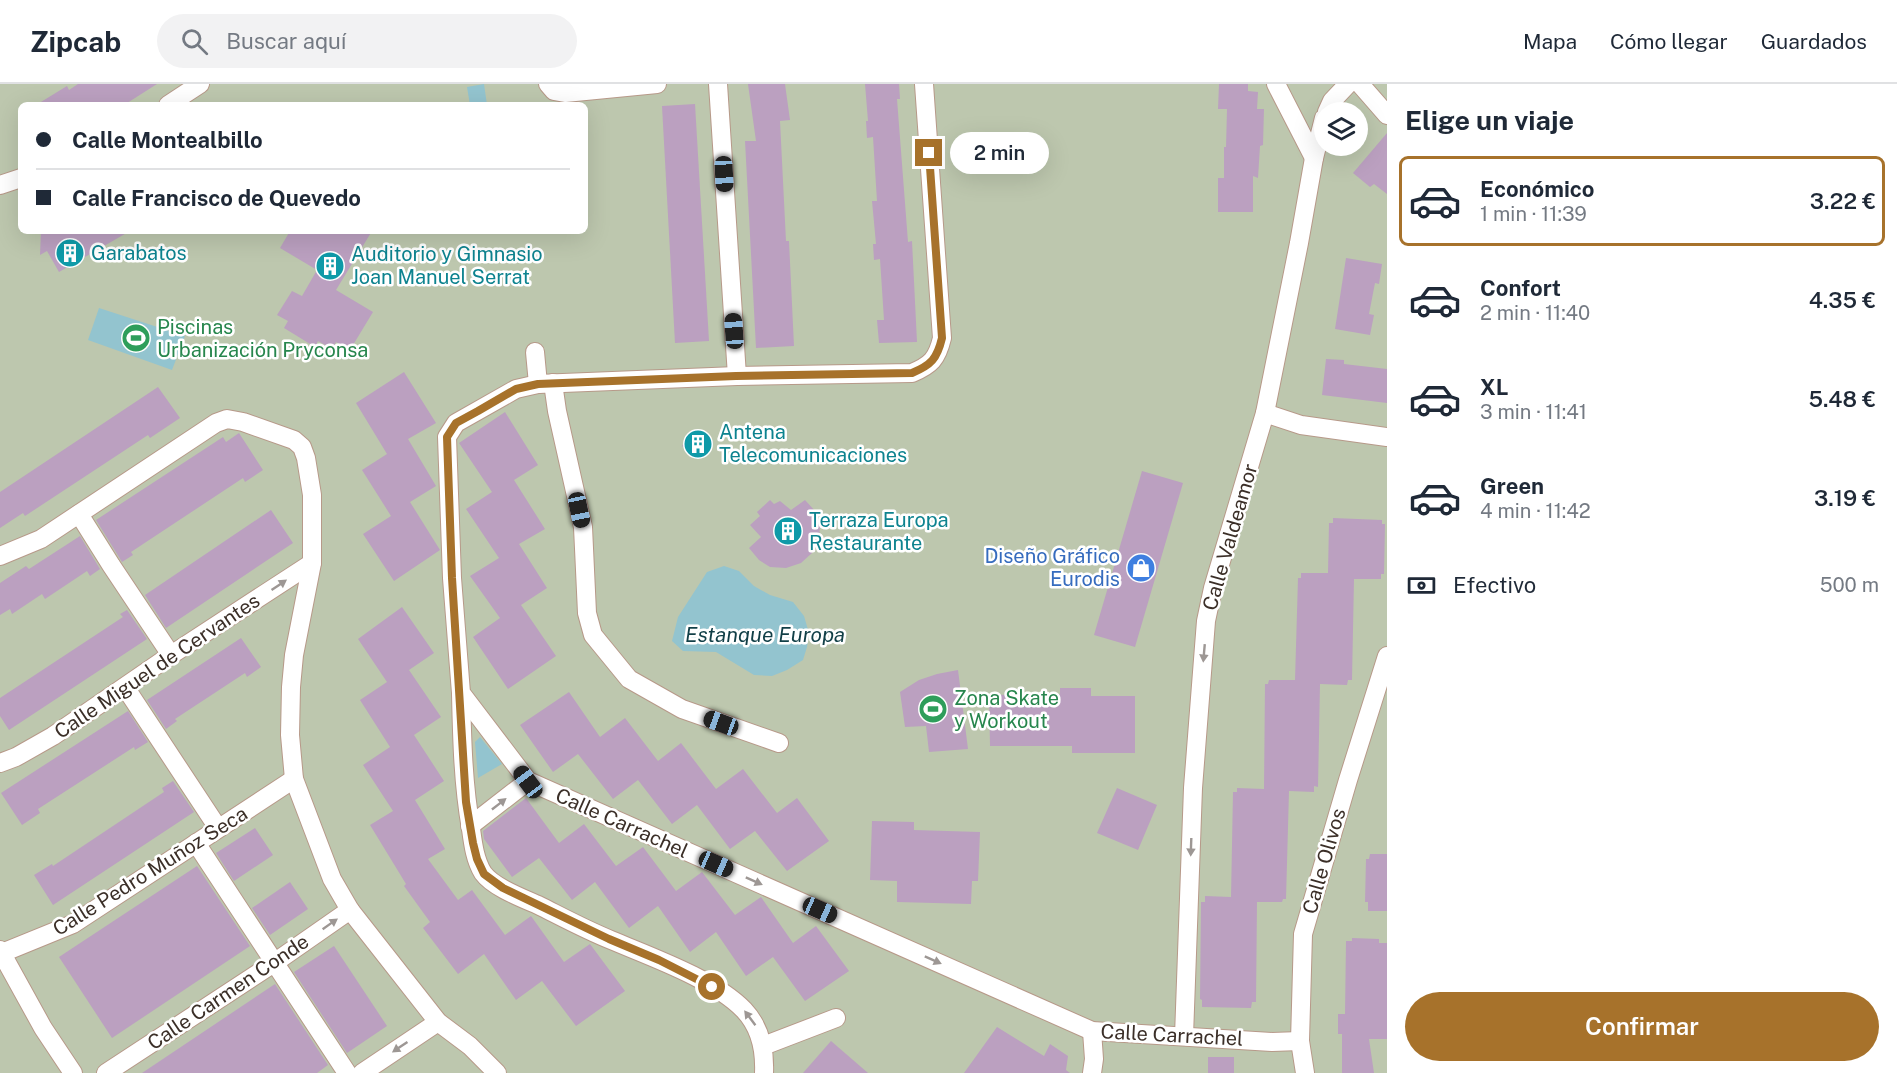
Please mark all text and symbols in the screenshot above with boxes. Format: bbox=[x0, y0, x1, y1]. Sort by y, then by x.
search box bbox=[157, 14, 577, 68]
text: Zipcab bbox=[30, 25, 121, 58]
icon: search bbox=[178, 25, 211, 58]
text: Buscar aquí bbox=[226, 28, 346, 54]
text: Mapa bbox=[1523, 29, 1577, 54]
text: Cómo llegar bbox=[1610, 29, 1728, 54]
text: Guardados bbox=[1761, 29, 1867, 54]
map controls bbox=[1314, 102, 1368, 156]
button: layers bbox=[1314, 102, 1368, 156]
text: Elige un viaje bbox=[1405, 104, 1574, 136]
text: Calle Montealbillo bbox=[72, 127, 263, 153]
callout: 2 min bbox=[950, 132, 1049, 174]
route end bbox=[915, 139, 942, 166]
text: 2 min bbox=[974, 141, 1025, 165]
car bbox=[714, 156, 734, 192]
icon: car bbox=[1408, 174, 1462, 228]
text: Económico bbox=[1480, 176, 1595, 202]
text: Calle Francisco de Quevedo bbox=[72, 185, 361, 211]
text: 3.22 € bbox=[1810, 188, 1876, 214]
text: 1 min · 11:39 bbox=[1480, 202, 1587, 226]
building icon: Garabatos bbox=[54, 237, 86, 269]
place label: Garabatos bbox=[91, 241, 187, 265]
place label: Auditorio y Gimnasio Joan Manuel Serrat bbox=[351, 242, 543, 289]
building icon: Auditorio y Gimnasio Joan Manuel Serrat bbox=[314, 250, 346, 282]
icon: car bbox=[1408, 273, 1462, 327]
text: Confort bbox=[1480, 275, 1561, 301]
text: 4.35 € bbox=[1809, 287, 1876, 313]
text: 2 min · 11:40 bbox=[1480, 301, 1590, 325]
car bbox=[724, 312, 744, 350]
place label: Piscinas Urbanización Pryconsa bbox=[157, 315, 368, 362]
sports icon: Piscinas Urbanización Pryconsa bbox=[120, 322, 152, 354]
icon: car bbox=[1408, 372, 1462, 426]
text: XL bbox=[1480, 374, 1508, 400]
text: 5.48 € bbox=[1808, 386, 1876, 412]
text: 3 min · 11:41 bbox=[1480, 400, 1587, 424]
place label: Antena Telecomunicaciones bbox=[719, 420, 907, 467]
building icon: Antena Telecomunicaciones bbox=[682, 428, 714, 460]
street label: Calle Valdeamor bbox=[1198, 461, 1262, 613]
icon: car bbox=[1408, 471, 1462, 525]
text: Green bbox=[1480, 473, 1544, 499]
text: 3.19 € bbox=[1814, 485, 1876, 511]
car bbox=[566, 491, 592, 529]
text: 4 min · 11:42 bbox=[1480, 499, 1591, 523]
place label: Terraza Europa Restaurante bbox=[809, 508, 949, 555]
building icon: Terraza Europa Restaurante bbox=[772, 515, 804, 547]
place label: Diseño Gráfico Eurodis bbox=[984, 544, 1120, 591]
shop icon: Diseño Gráfico Eurodis bbox=[1125, 552, 1157, 584]
icon: cash bbox=[1405, 569, 1438, 602]
text: Efectivo bbox=[1453, 572, 1536, 598]
text: 500 m bbox=[1820, 573, 1879, 597]
one-way arrow bbox=[270, 579, 286, 591]
street label: Calle Miguel de Cervantes bbox=[50, 588, 264, 744]
water label: Estanque Europa bbox=[685, 622, 845, 647]
one-way arrow bbox=[1199, 643, 1209, 662]
place label: Zona Skate y Workout bbox=[954, 686, 1059, 733]
sports icon: Zona Skate y Workout bbox=[917, 693, 949, 725]
car bbox=[701, 708, 741, 738]
car bbox=[510, 762, 546, 802]
street label: Calle Carrachel bbox=[552, 783, 692, 863]
one-way arrow bbox=[491, 798, 507, 810]
street label: Calle Pedro Muñoz Seca bbox=[48, 801, 252, 941]
street label: Calle Olivos bbox=[1297, 805, 1351, 917]
one-way arrow bbox=[1186, 838, 1195, 857]
car bbox=[696, 848, 736, 880]
one-way arrow bbox=[746, 877, 763, 886]
car bbox=[800, 894, 840, 926]
one-way arrow bbox=[321, 918, 337, 930]
street label: Calle Carmen Conde bbox=[143, 929, 313, 1055]
one-way arrow bbox=[924, 955, 942, 965]
route start bbox=[698, 973, 725, 1000]
button: Confirmar bbox=[1405, 992, 1879, 1061]
one-way arrow bbox=[744, 1010, 756, 1025]
street label: Calle Carrachel bbox=[1100, 1019, 1244, 1051]
one-way arrow bbox=[392, 1042, 408, 1053]

